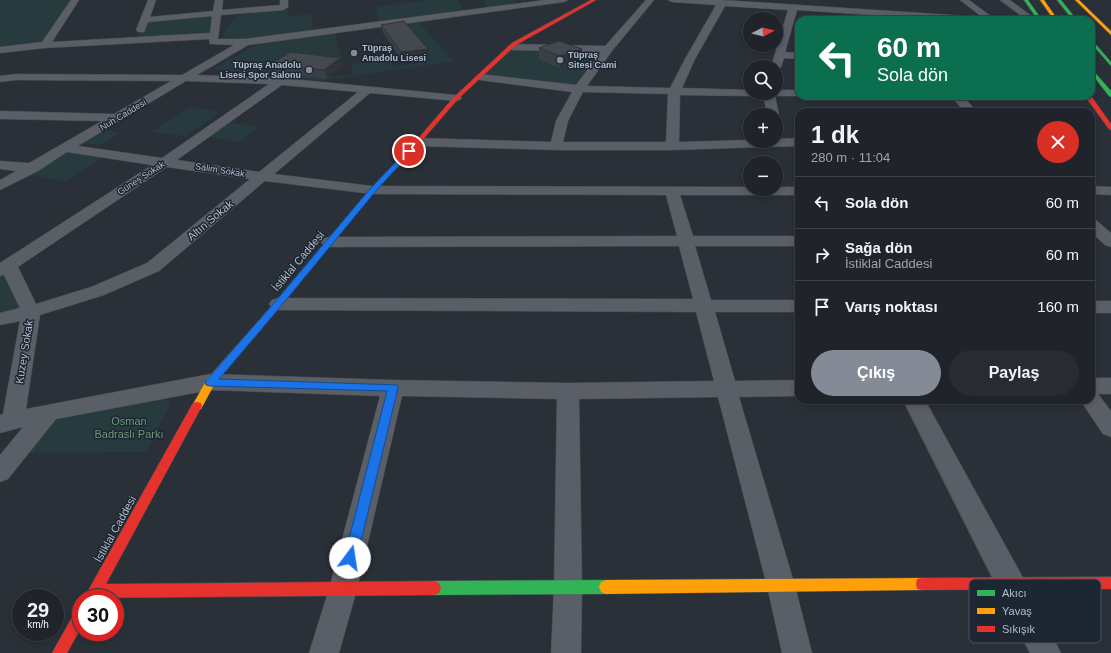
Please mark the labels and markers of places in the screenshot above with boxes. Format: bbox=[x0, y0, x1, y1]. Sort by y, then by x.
place label: Tüpraş Anadolu Lisesi bbox=[362, 43, 426, 63]
marker: Tüpraş Anadolu Lisesi bbox=[349, 48, 359, 58]
place label: Tüpraş Sitesi Cami bbox=[568, 50, 617, 70]
marker: Tüpraş Sitesi Cami bbox=[555, 55, 565, 65]
place label: Tüpraş Anadolu Lisesi Spor Salonu bbox=[220, 60, 301, 80]
marker: Tüpraş Anadolu Lisesi Spor Salonu bbox=[304, 65, 314, 75]
pin bbox=[392, 134, 426, 168]

